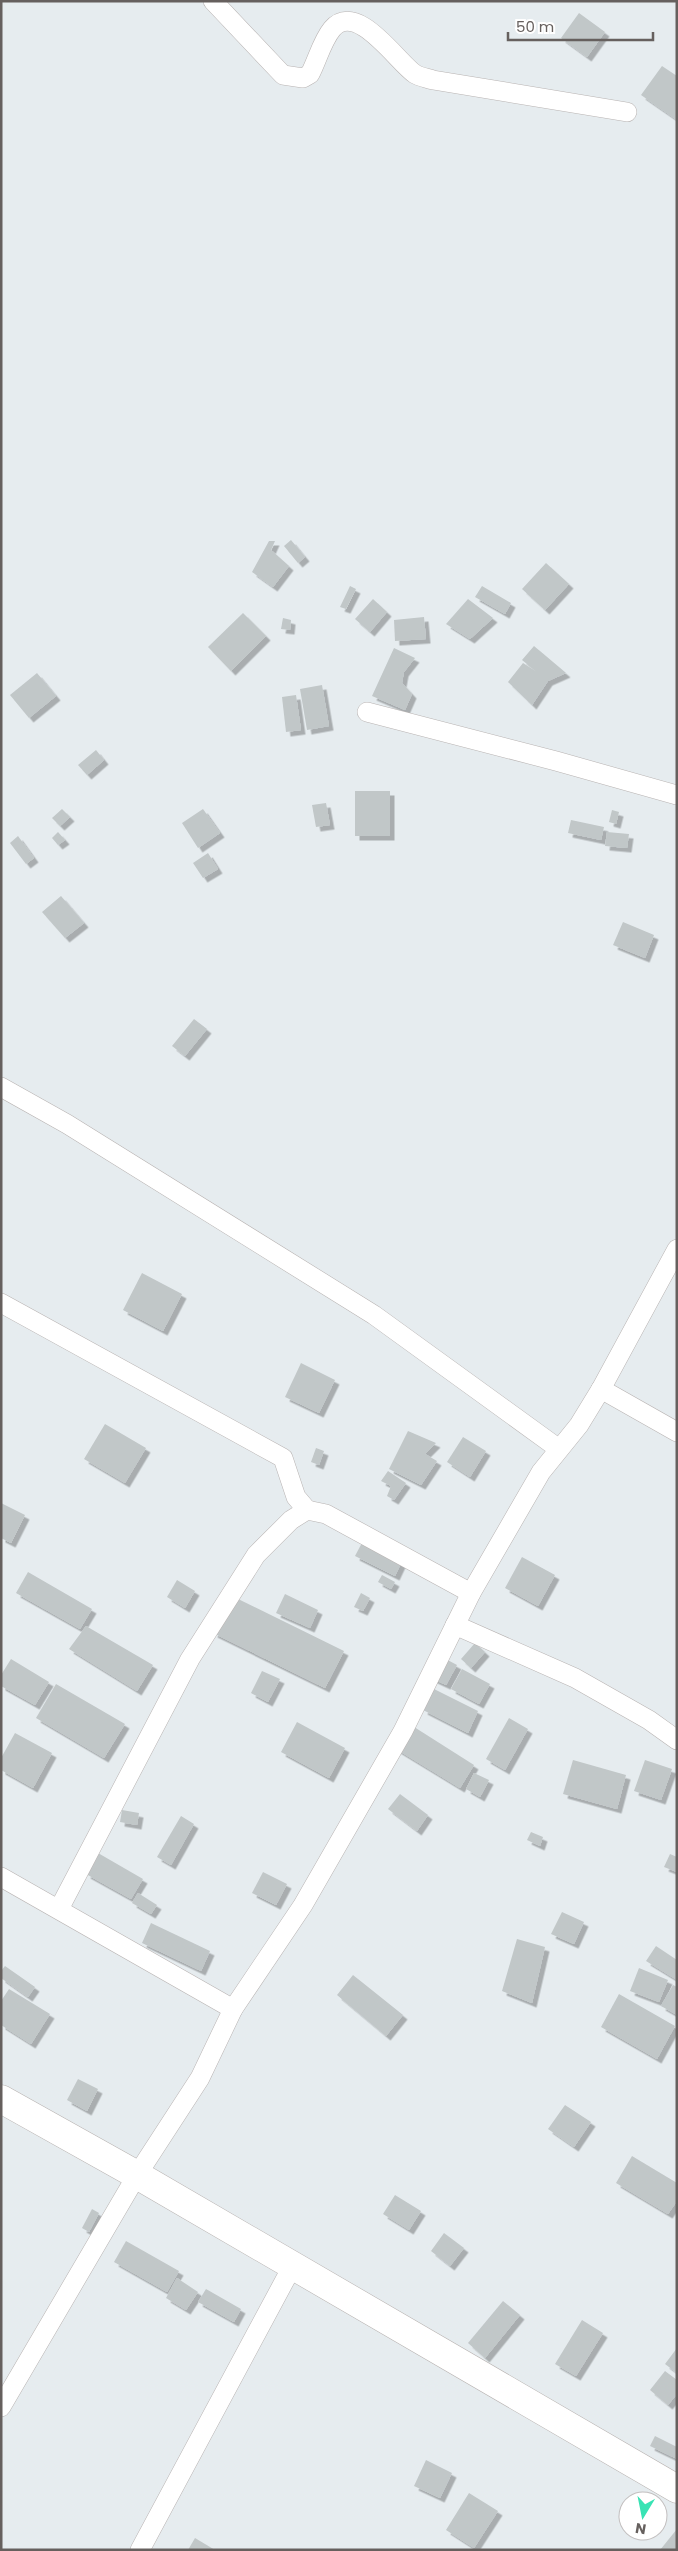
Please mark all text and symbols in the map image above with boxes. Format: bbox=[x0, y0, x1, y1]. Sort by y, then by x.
scale bar bbox=[508, 10, 653, 42]
text: 50 m bbox=[516, 16, 554, 37]
north arrow bbox=[618, 2491, 668, 2541]
text: N bbox=[634, 2518, 648, 2540]

